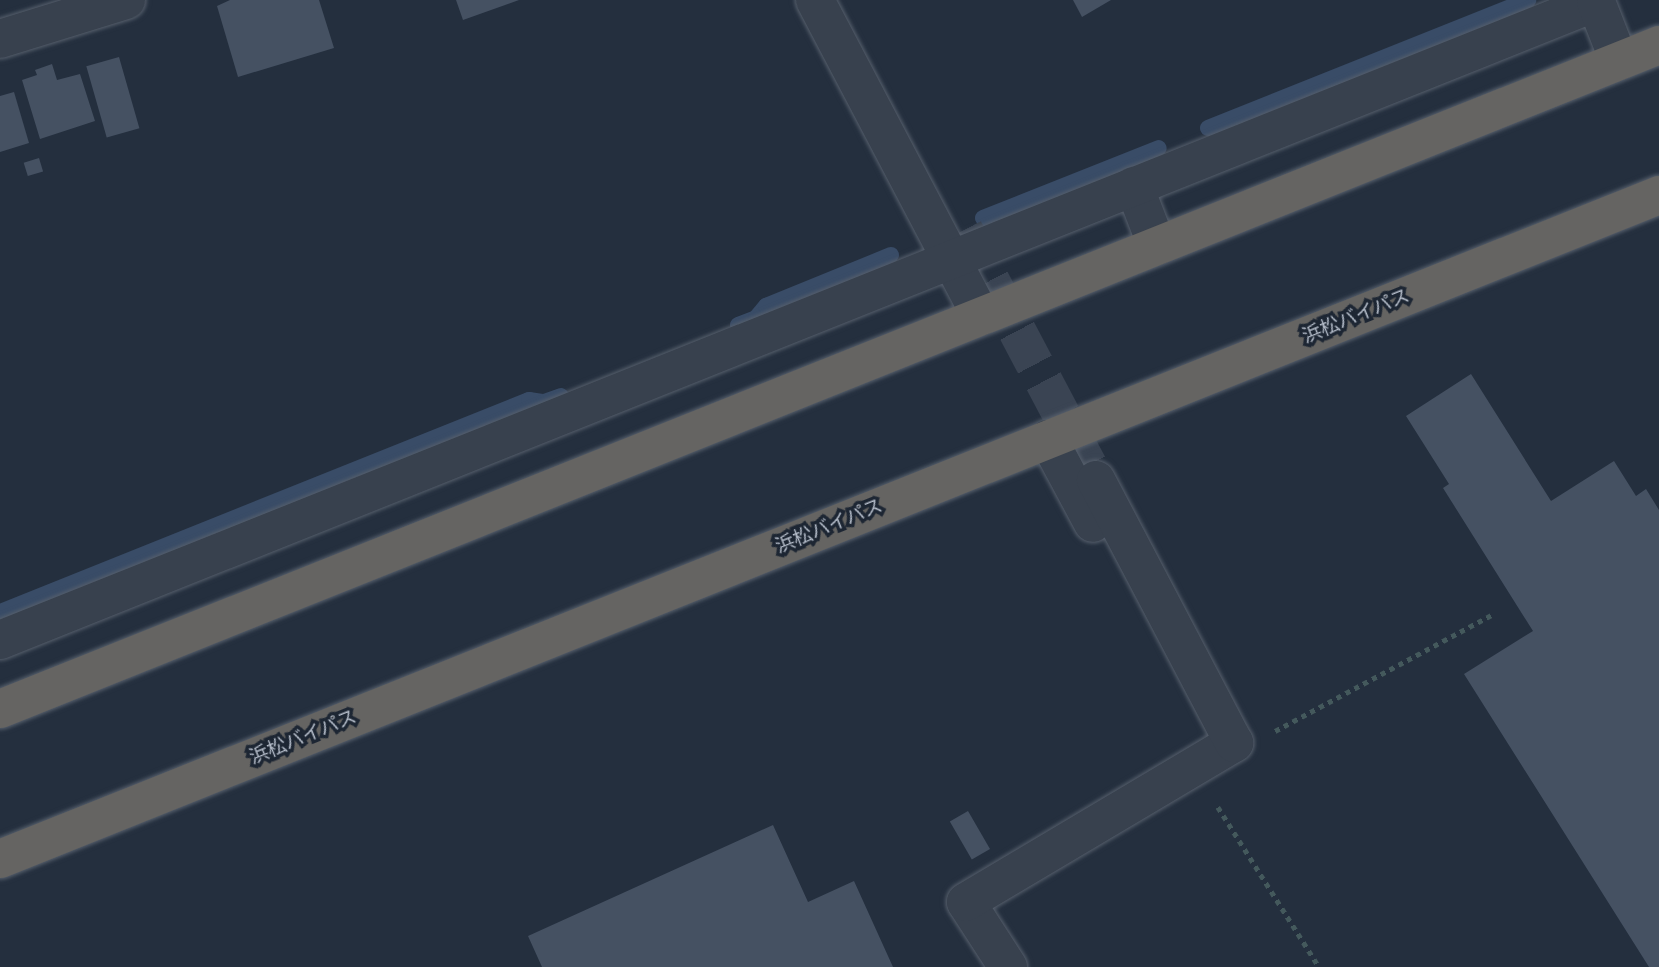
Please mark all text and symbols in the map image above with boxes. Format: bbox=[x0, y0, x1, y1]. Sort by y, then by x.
street label: 浜松バイパス bbox=[1299, 284, 1413, 348]
street label: 浜松バイパス bbox=[772, 494, 886, 558]
street label: 浜松バイパス bbox=[246, 705, 360, 769]

